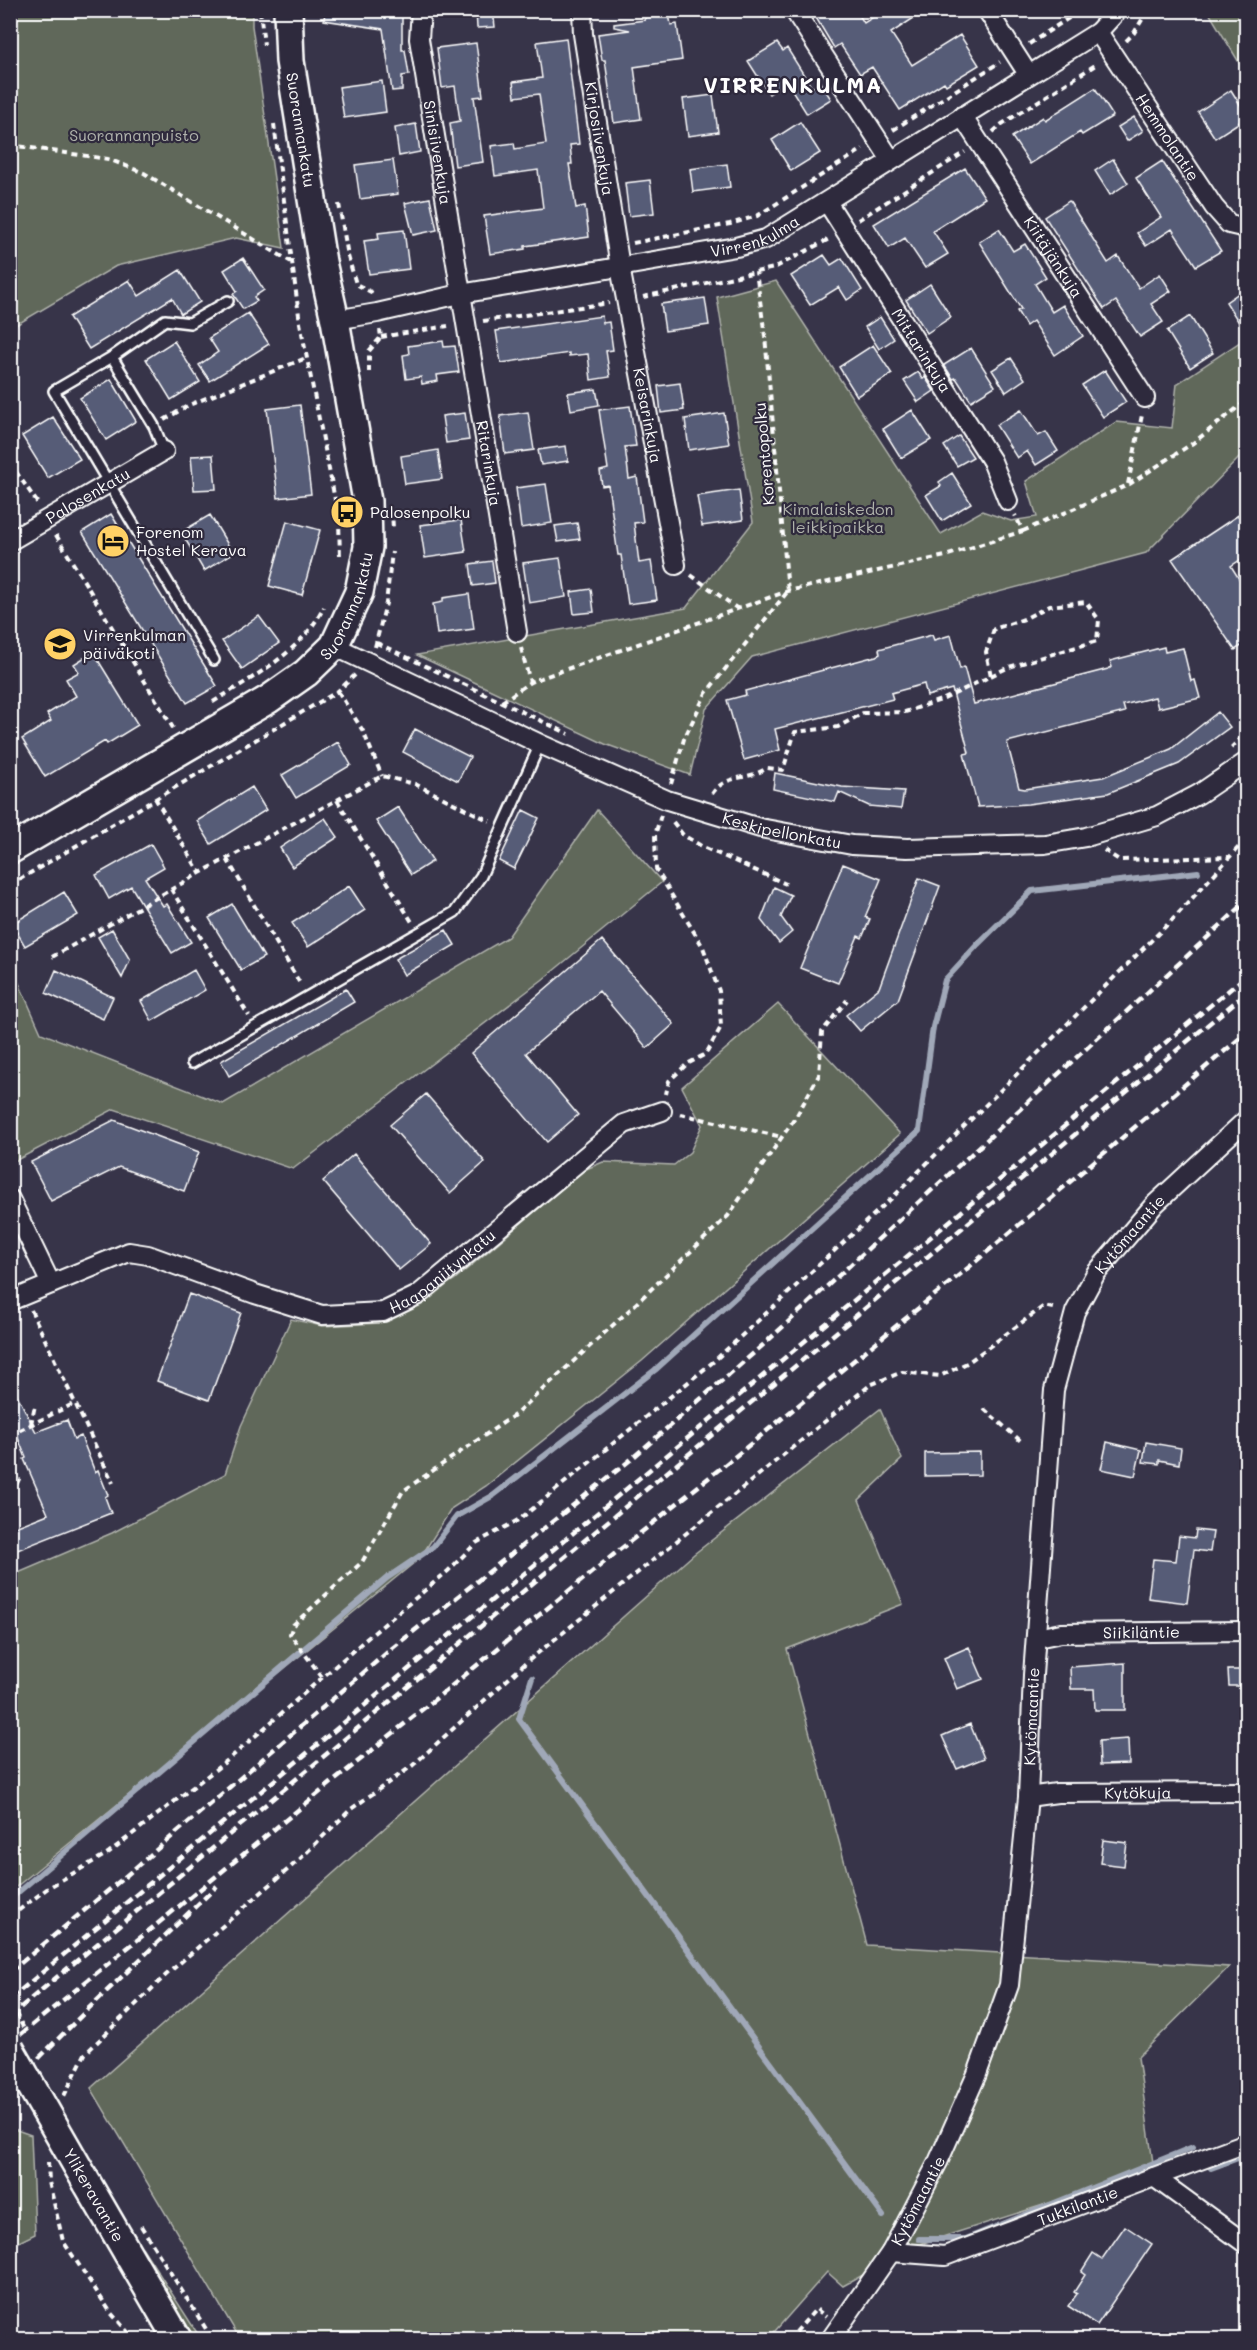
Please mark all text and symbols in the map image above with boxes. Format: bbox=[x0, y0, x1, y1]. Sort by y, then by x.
district label: VIRRENKULMA bbox=[703, 70, 883, 99]
street label: Suorannankatu bbox=[282, 71, 321, 189]
street label: Kirjosiivenkuja bbox=[581, 80, 620, 197]
street label: Hemmolantie bbox=[1131, 89, 1205, 185]
street label: Sinisiivenkuja bbox=[419, 99, 457, 206]
park label: Suorannanpuisto bbox=[69, 124, 199, 145]
street label: Virrenkulma bbox=[709, 210, 803, 261]
street label: Kiitäjänkuja bbox=[1020, 212, 1088, 302]
street label: Mittarinkuja bbox=[887, 304, 957, 396]
street label: Keisarinkuja bbox=[629, 366, 668, 465]
street label: Korentopolku bbox=[749, 402, 778, 506]
street label: Ritarinkuja bbox=[472, 419, 507, 508]
street label: Palosenkatu bbox=[42, 462, 133, 528]
bus stop icon: Palosenpolku bbox=[329, 494, 365, 530]
park label: Kimalaiskedon leikkipaikka bbox=[783, 498, 893, 537]
place label: Palosenpolku bbox=[370, 501, 470, 522]
place label: Forenom Hostel Kerava bbox=[136, 521, 247, 560]
hotel icon: Forenom Hostel Kerava bbox=[95, 523, 131, 559]
street label: Suorannankatu bbox=[315, 550, 377, 664]
place label: Virrenkulman päiväkoti bbox=[83, 624, 186, 663]
school or university icon: Virrenkulman päiväkoti bbox=[42, 626, 78, 662]
street label: Keskipellonkatu bbox=[720, 806, 843, 853]
street label: Kytömaantie bbox=[1089, 1189, 1169, 1278]
street label: Haapaniitynkatu bbox=[385, 1224, 499, 1318]
street label: Siikiläntie bbox=[1103, 1621, 1180, 1643]
street label: Kytömaantie bbox=[1018, 1667, 1044, 1766]
street label: Kytökuja bbox=[1104, 1781, 1171, 1803]
street label: Ylikeravantie bbox=[59, 2144, 130, 2245]
street label: Kytömaantie bbox=[885, 2153, 949, 2249]
street label: Tukkilantie bbox=[1034, 2181, 1121, 2230]

